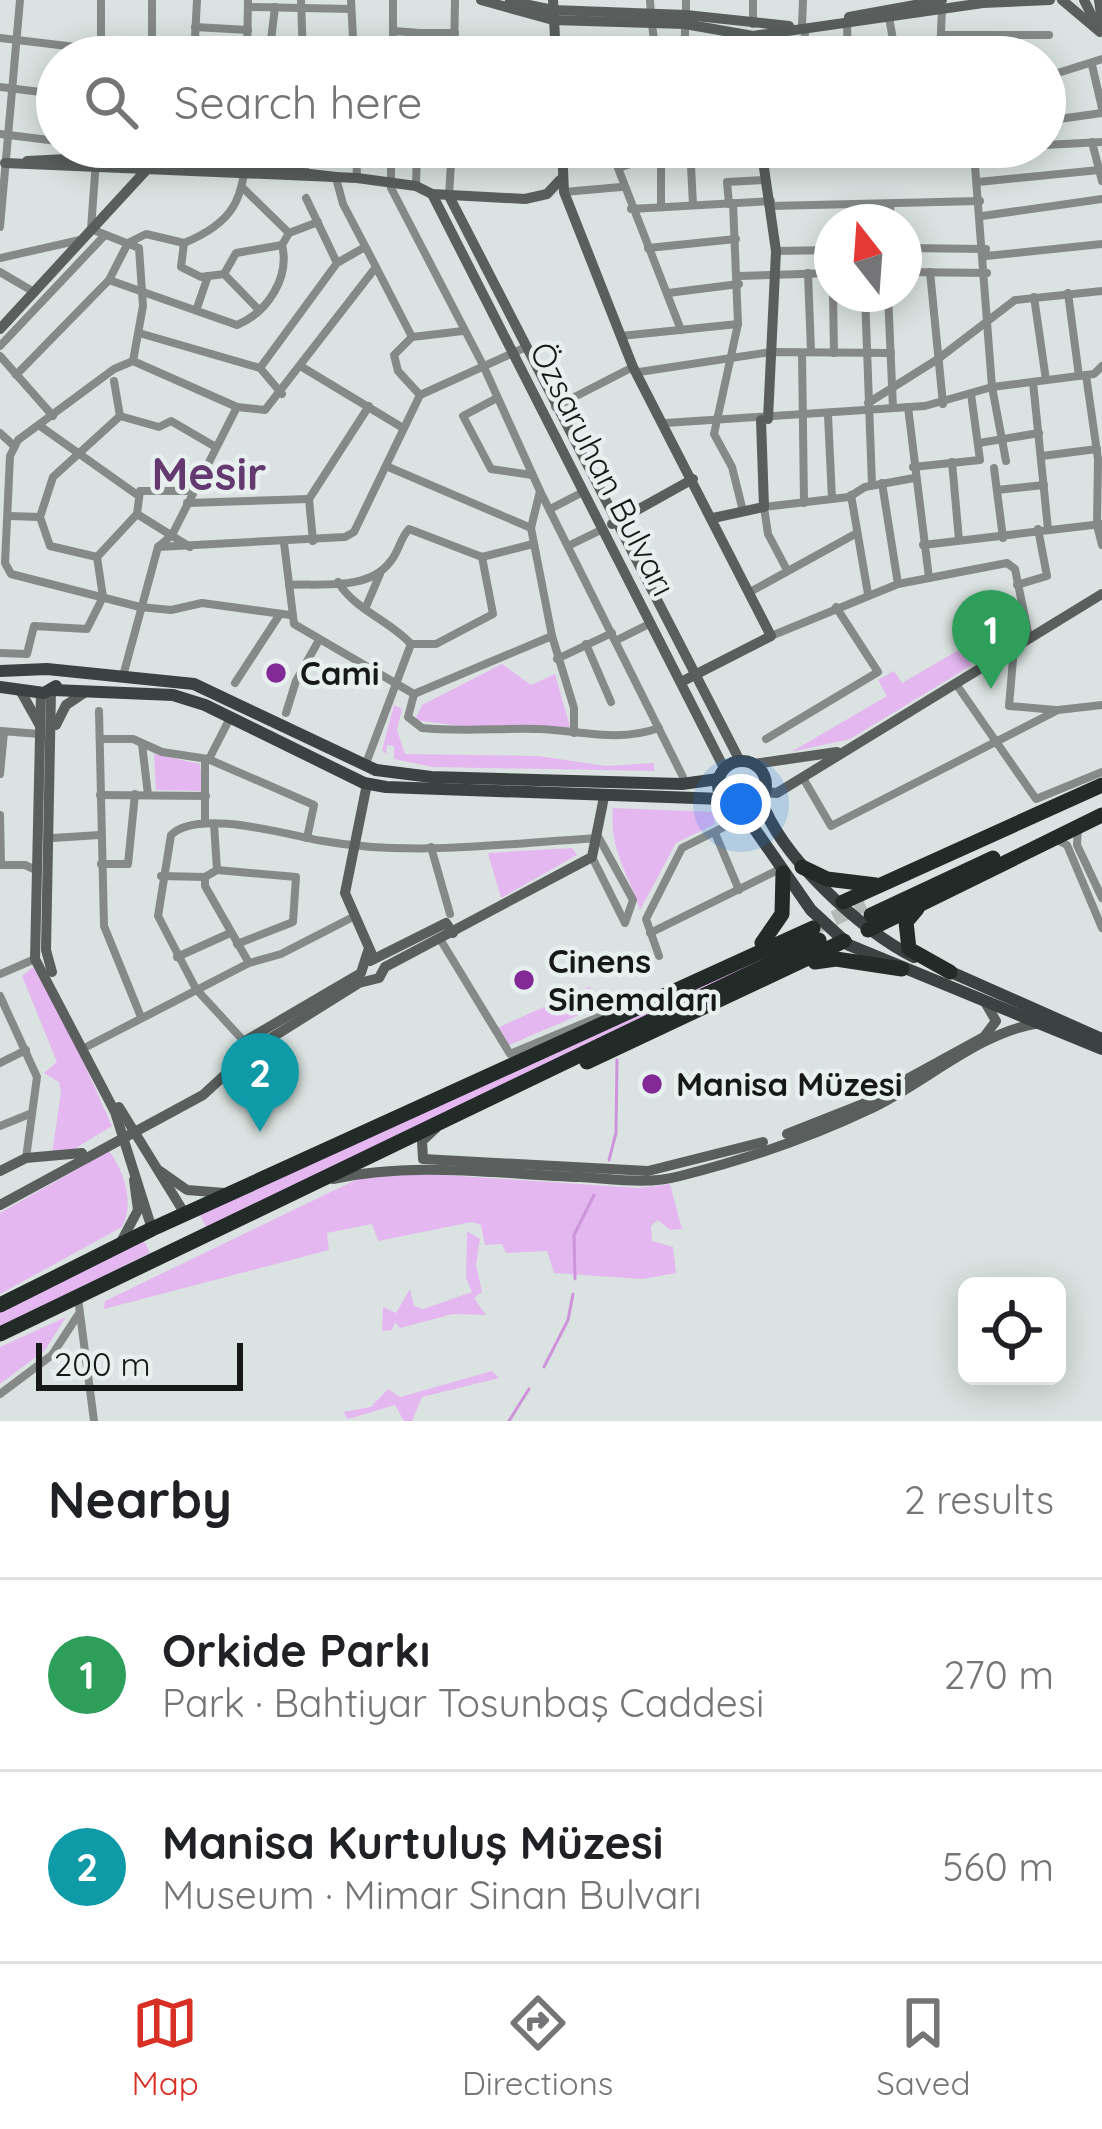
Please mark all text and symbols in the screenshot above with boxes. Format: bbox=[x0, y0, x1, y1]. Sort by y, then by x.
search box bbox=[36, 36, 1066, 168]
icon: search bbox=[78, 69, 144, 135]
text: Search here bbox=[174, 74, 422, 130]
north arrow bbox=[814, 204, 922, 312]
street label: Özsaruhan Bulvarı bbox=[522, 335, 685, 603]
district label: Mesir bbox=[151, 445, 267, 501]
pin: 1 bbox=[952, 590, 1030, 689]
place label: Cami bbox=[300, 652, 380, 693]
marker: Cami bbox=[263, 660, 289, 686]
your location bbox=[711, 774, 771, 834]
place label: Cinens Sinemaları bbox=[548, 940, 718, 1019]
marker: Cinens Sinemaları bbox=[511, 967, 537, 993]
pin: 2 bbox=[221, 1033, 299, 1132]
place label: Manisa Müzesi bbox=[676, 1063, 903, 1104]
marker: Manisa Müzesi bbox=[639, 1071, 665, 1097]
map controls bbox=[958, 1277, 1066, 1385]
button: locate bbox=[958, 1277, 1066, 1385]
scale bar bbox=[36, 1337, 243, 1390]
text: 200 m bbox=[54, 1343, 151, 1384]
text: Nearby bbox=[48, 1467, 232, 1531]
text: 2 results bbox=[904, 1475, 1054, 1524]
text: Orkide Parkı bbox=[162, 1622, 430, 1678]
text: 1 bbox=[79, 1650, 95, 1699]
text: 270 m bbox=[944, 1650, 1054, 1699]
text: Park · Bahtiyar Tosunbaş Caddesi bbox=[162, 1678, 764, 1727]
text: Manisa Kurtuluş Müzesi bbox=[162, 1814, 663, 1870]
text: 2 bbox=[76, 1842, 98, 1891]
text: 560 m bbox=[942, 1842, 1054, 1891]
text: Museum · Mimar Sinan Bulvarı bbox=[162, 1870, 702, 1919]
tab: Map bbox=[132, 1990, 199, 2103]
tab: Directions bbox=[462, 1990, 613, 2103]
tab: Saved bbox=[876, 1990, 970, 2103]

